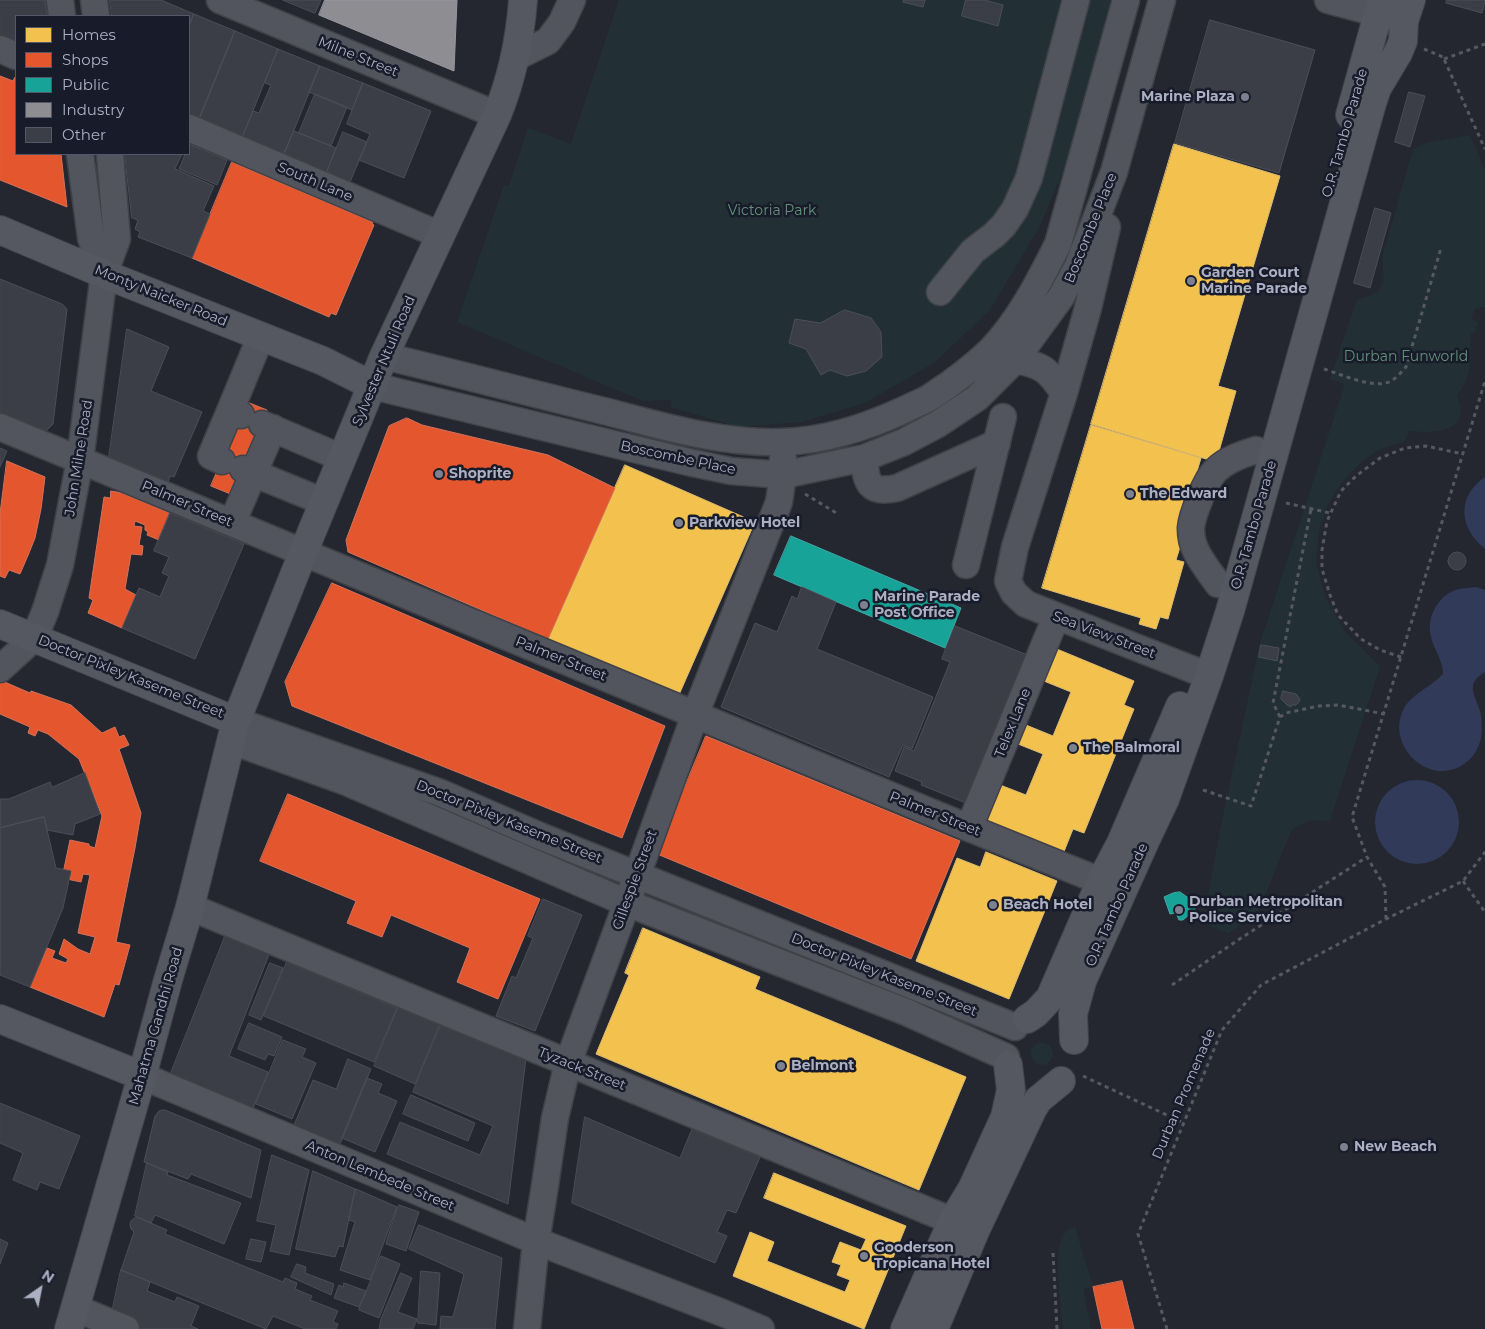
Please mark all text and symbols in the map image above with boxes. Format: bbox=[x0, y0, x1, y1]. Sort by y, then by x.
legend bbox=[15, 15, 190, 155]
text: Homes bbox=[62, 25, 116, 44]
street label: Milne Street bbox=[316, 33, 400, 81]
text: Shops bbox=[62, 50, 108, 69]
street label: O.R. Tambo Parade bbox=[1319, 67, 1371, 199]
text: Public bbox=[62, 75, 110, 94]
place label: Marine Plaza bbox=[1141, 89, 1235, 105]
marker: Marine Plaza bbox=[1239, 91, 1251, 103]
text: Industry bbox=[62, 100, 124, 119]
text: Other bbox=[62, 125, 106, 144]
street label: South Lane bbox=[275, 159, 355, 205]
street label: Boscombe Place bbox=[1061, 170, 1121, 286]
park label: Victoria Park bbox=[728, 203, 816, 219]
street label: Monty Naicker Road bbox=[92, 262, 230, 330]
place label: Garden Court Marine Parade bbox=[1201, 265, 1307, 298]
marker: Garden Court Marine Parade bbox=[1185, 275, 1197, 287]
street label: Sylvester Ntuli Road bbox=[349, 293, 419, 429]
park label: Durban Funworld bbox=[1344, 349, 1468, 365]
street label: John Milne Road bbox=[62, 399, 96, 517]
street label: Boscombe Place bbox=[619, 438, 737, 478]
street label: O.R. Tambo Parade bbox=[1228, 459, 1280, 591]
place label: Shoprite bbox=[449, 466, 511, 482]
marker: Shoprite bbox=[433, 468, 445, 480]
street label: Palmer Street bbox=[139, 477, 235, 531]
place label: The Edward bbox=[1140, 486, 1227, 502]
marker: The Edward bbox=[1124, 488, 1136, 500]
place label: Parkview Hotel bbox=[689, 515, 800, 531]
marker: Parkview Hotel bbox=[673, 517, 685, 529]
place label: Marine Parade Post Office bbox=[874, 589, 980, 622]
marker: Marine Parade Post Office bbox=[858, 599, 870, 611]
street label: Sea View Street bbox=[1050, 608, 1158, 662]
street label: Doctor Pixley Kaseme Street bbox=[36, 632, 226, 722]
street label: Palmer Street bbox=[513, 633, 609, 685]
street label: Telex Lane bbox=[991, 686, 1035, 760]
place label: The Balmoral bbox=[1083, 740, 1180, 756]
marker: The Balmoral bbox=[1067, 742, 1079, 754]
street label: Doctor Pixley Kaseme Street bbox=[414, 777, 604, 867]
street label: Palmer Street bbox=[887, 788, 983, 840]
street label: Gillespie Street bbox=[609, 828, 661, 932]
street label: O.R. Tambo Parade bbox=[1082, 841, 1152, 969]
place label: Durban Metropolitan Police Service bbox=[1189, 894, 1343, 926]
place label: Beach Hotel bbox=[1003, 897, 1092, 913]
marker: Beach Hotel bbox=[987, 899, 999, 911]
marker: Durban Metropolitan Police Service bbox=[1173, 904, 1185, 916]
street label: Doctor Pixley Kaseme Street bbox=[789, 930, 979, 1020]
street label: Mahatma Gandhi Road bbox=[125, 945, 187, 1107]
street label: Durban Promenade bbox=[1149, 1026, 1219, 1162]
street label: Tyzack Street bbox=[536, 1044, 628, 1094]
place label: Belmont bbox=[791, 1058, 854, 1074]
marker: Belmont bbox=[775, 1060, 787, 1072]
street label: Anton Lembede Street bbox=[303, 1137, 457, 1215]
place label: New Beach bbox=[1354, 1139, 1437, 1155]
marker: New Beach bbox=[1338, 1141, 1350, 1153]
place label: Gooderson Tropicana Hotel bbox=[874, 1240, 990, 1272]
marker: Gooderson Tropicana Hotel bbox=[858, 1250, 870, 1262]
north arrow bbox=[15, 1264, 65, 1314]
text: N bbox=[39, 1266, 58, 1287]

